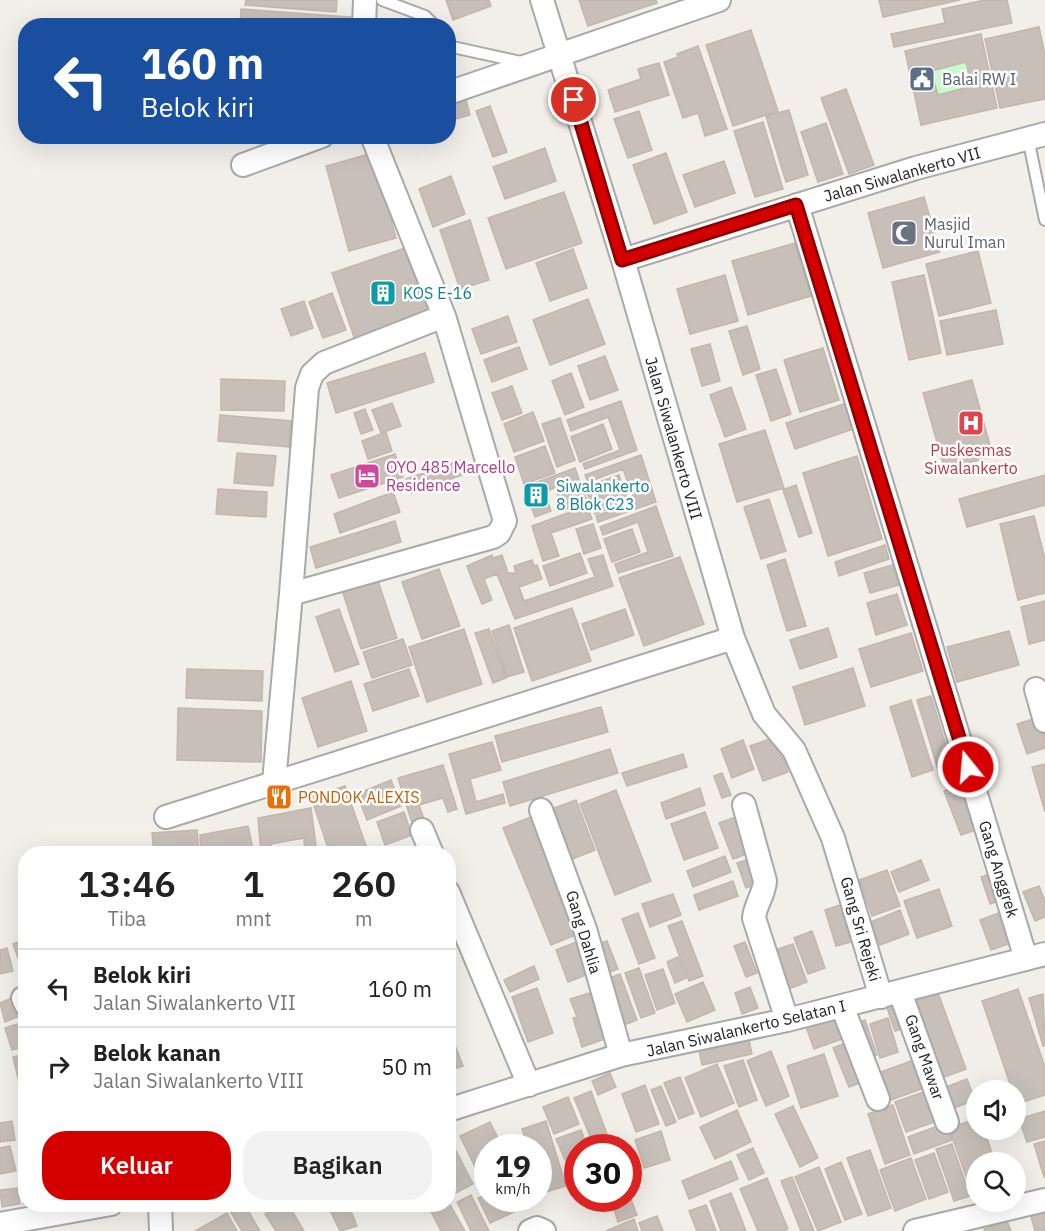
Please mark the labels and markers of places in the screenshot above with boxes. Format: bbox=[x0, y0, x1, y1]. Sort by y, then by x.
public building icon: Balai RW I bbox=[907, 64, 937, 94]
place label: Balai RW I bbox=[942, 69, 1016, 89]
pin bbox=[548, 74, 599, 125]
place label: Masjid Nurul Iman bbox=[924, 214, 1006, 252]
mosque icon: Masjid Nurul Iman bbox=[889, 218, 919, 248]
building icon: KOS E-16 bbox=[368, 278, 398, 308]
place label: KOS E-16 bbox=[403, 283, 472, 303]
hospital icon: Puskesmas Siwalankerto bbox=[956, 408, 986, 438]
place label: Puskesmas Siwalankerto bbox=[924, 440, 1018, 478]
place label: OYO 485 Marcello Residence bbox=[386, 457, 515, 495]
hotel icon: OYO 485 Marcello Residence bbox=[352, 461, 382, 491]
place label: Siwalankerto 8 Blok C23 bbox=[556, 476, 649, 514]
building icon: Siwalankerto 8 Blok C23 bbox=[521, 480, 551, 510]
restaurant icon: PONDOK ALEXIS bbox=[264, 782, 294, 812]
place label: PONDOK ALEXIS bbox=[298, 787, 419, 807]

